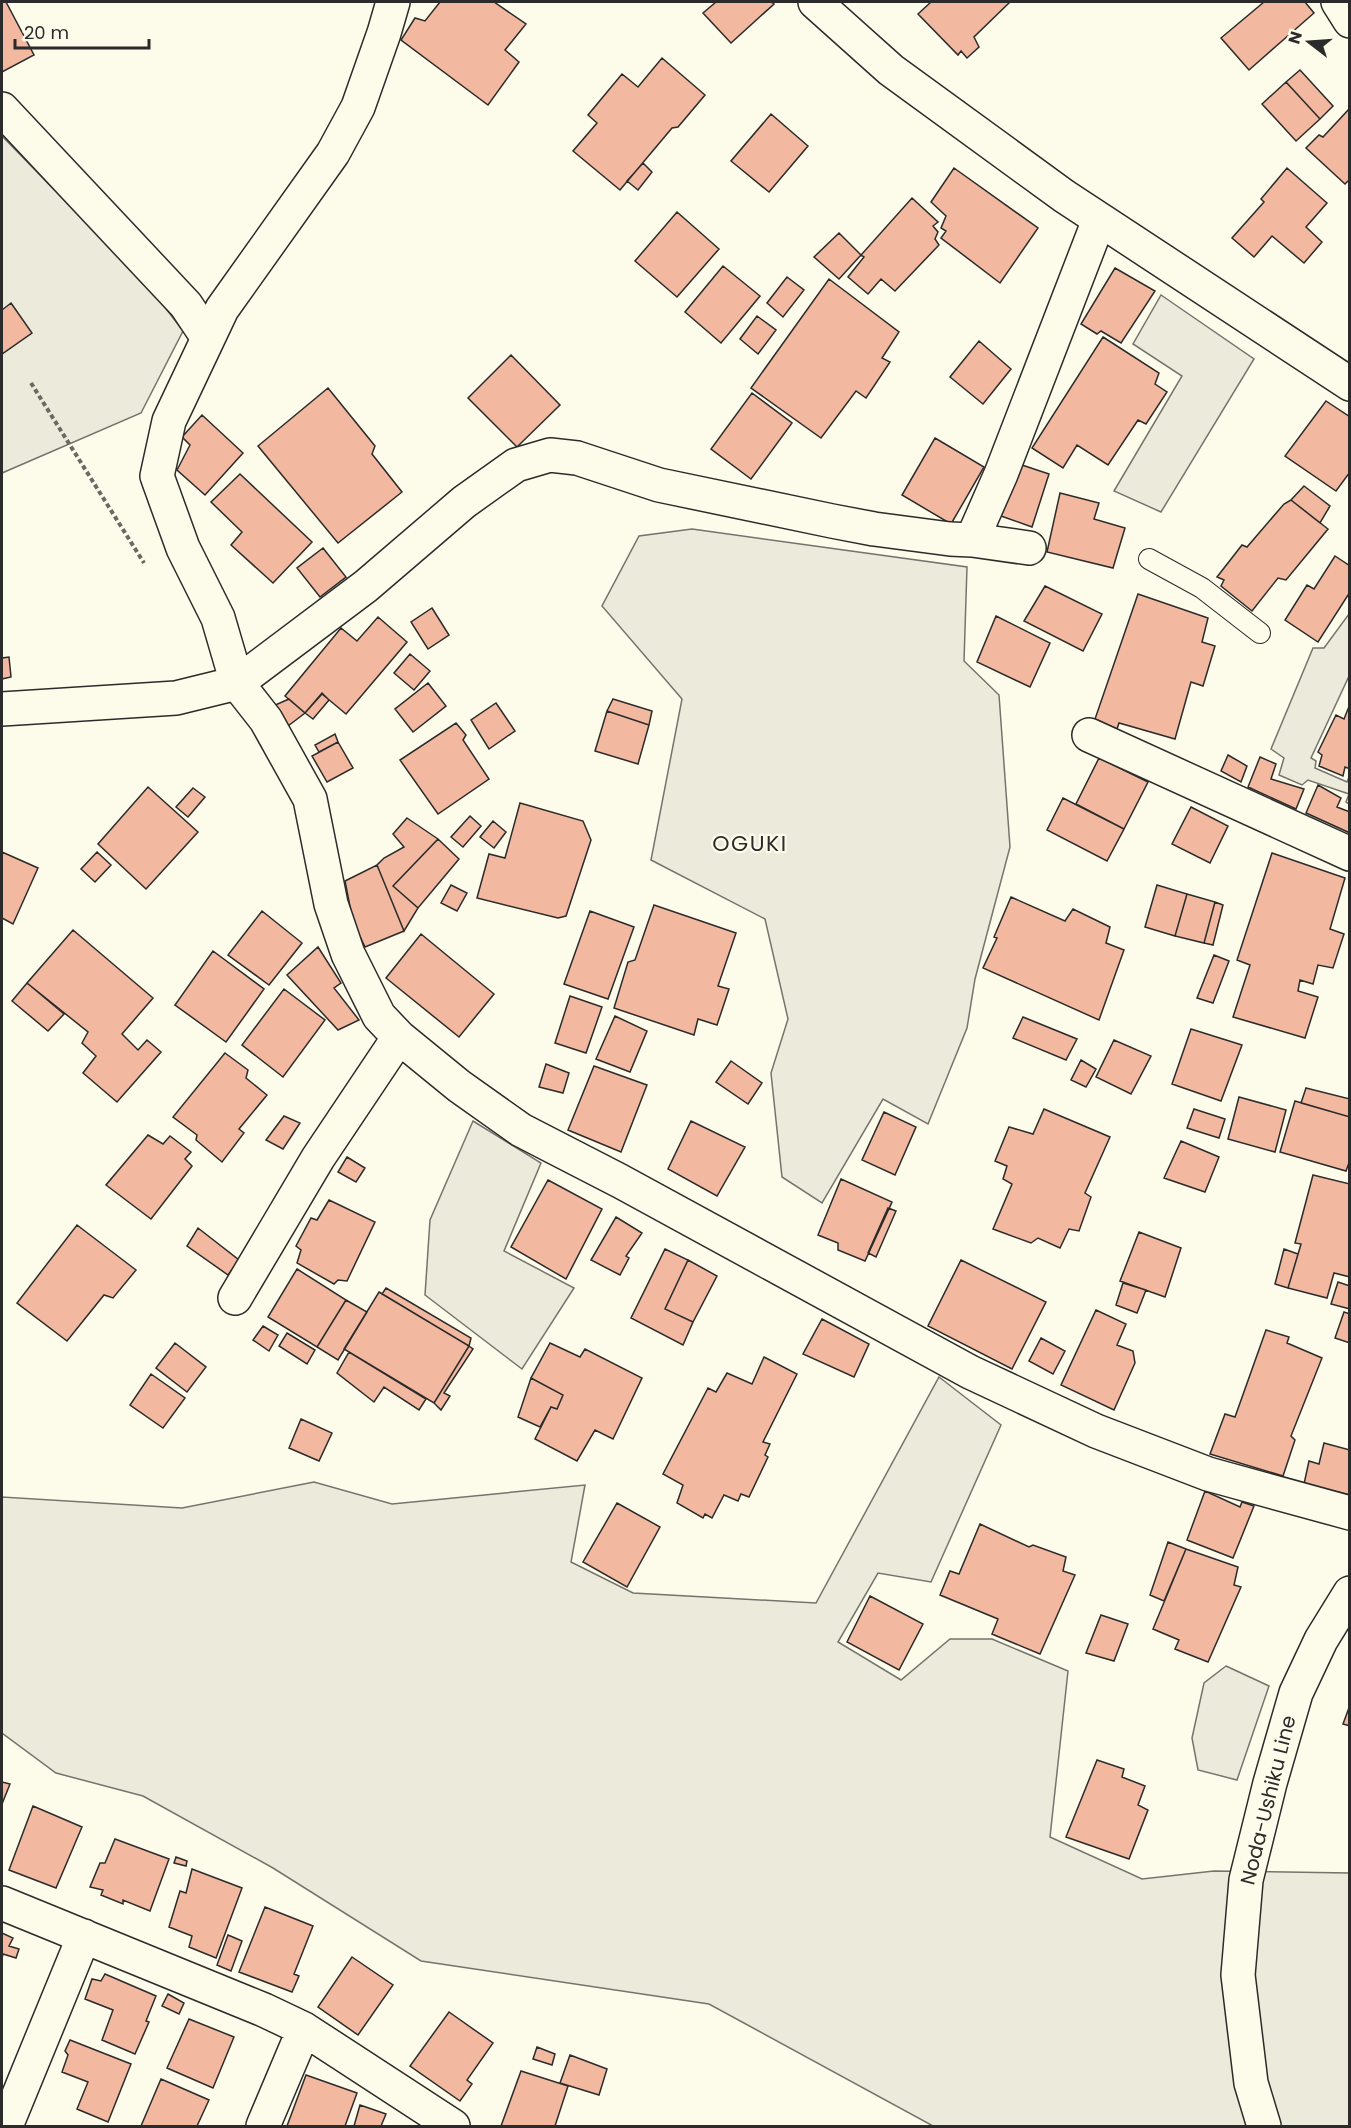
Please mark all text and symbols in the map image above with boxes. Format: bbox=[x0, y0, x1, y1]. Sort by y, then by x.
scale bar bbox=[15, 12, 148, 50]
north arrow bbox=[1279, 12, 1339, 72]
text: 20 m bbox=[24, 20, 69, 45]
text: N bbox=[1282, 29, 1308, 47]
district label: OGUKI bbox=[712, 828, 788, 859]
street label: Noda-Ushiku Line bbox=[1233, 1712, 1303, 1888]

